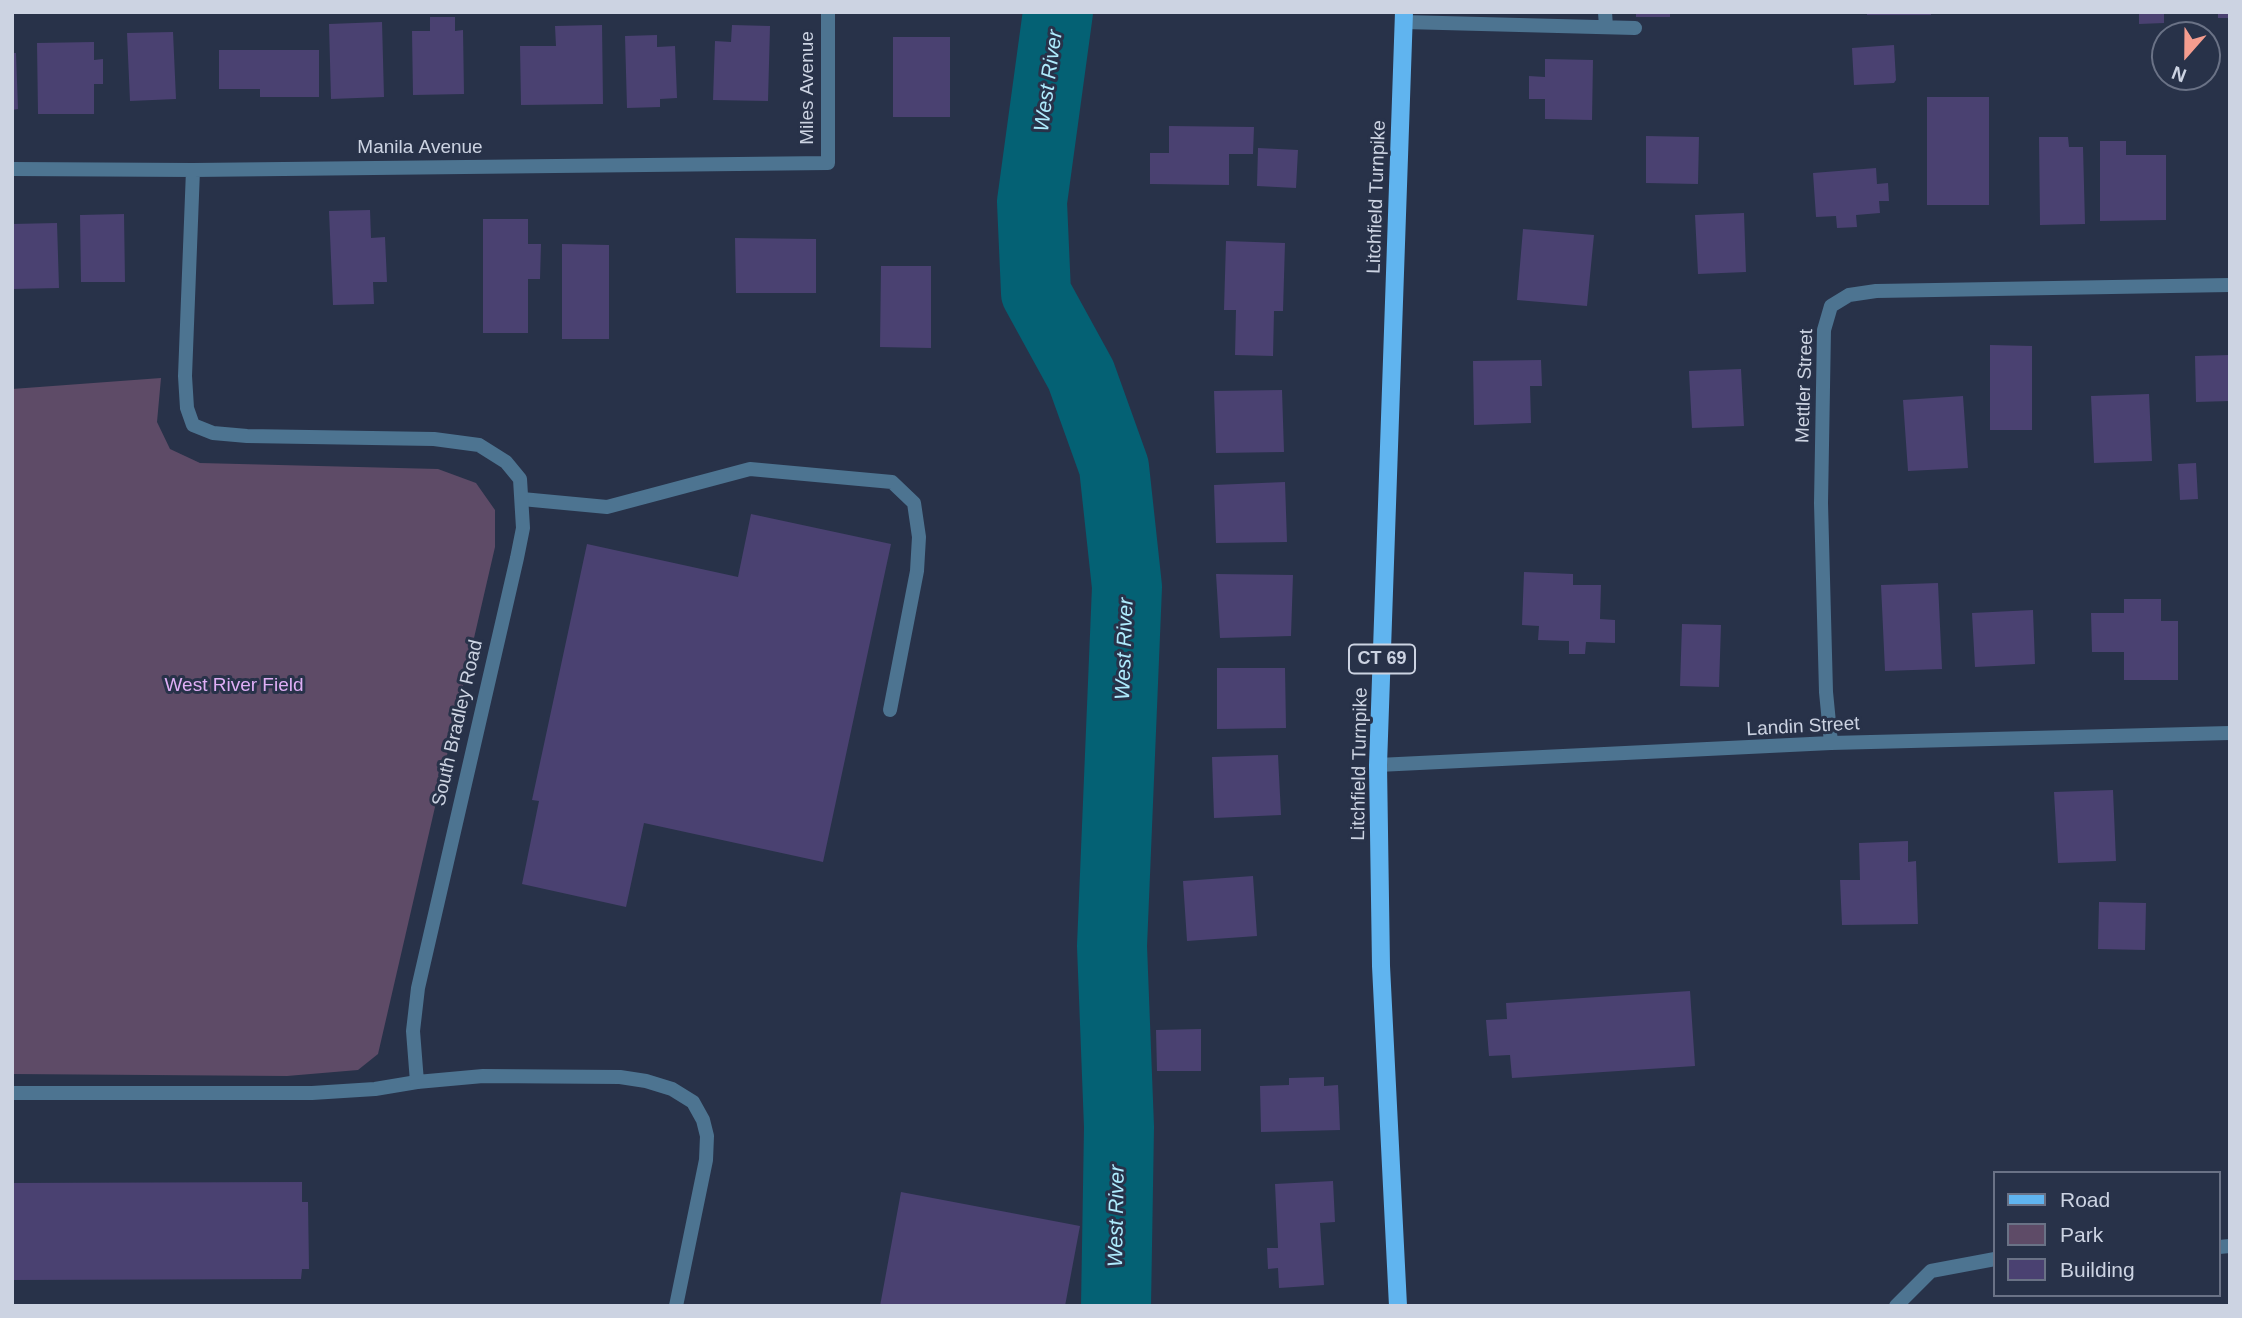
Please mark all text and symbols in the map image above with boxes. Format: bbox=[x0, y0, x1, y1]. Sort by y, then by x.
north arrow bbox=[2151, 21, 2221, 91]
water label: West River bbox=[1029, 29, 1069, 133]
street label: Miles Avenue bbox=[797, 31, 819, 145]
text: N bbox=[2169, 62, 2189, 86]
street label: Litchfield Turnpike bbox=[1363, 120, 1391, 274]
street label: Manila Avenue bbox=[357, 137, 483, 159]
street label: Mettler Street bbox=[1792, 329, 1818, 443]
water label: West River bbox=[1111, 597, 1139, 701]
street label: South Bradley Road bbox=[428, 638, 488, 808]
road number: CT 69 bbox=[1349, 644, 1415, 674]
park label: West River Field bbox=[164, 675, 304, 697]
street label: Litchfield Turnpike bbox=[1347, 687, 1373, 841]
street label: Landin Street bbox=[1746, 713, 1860, 741]
water label: West River bbox=[1104, 1165, 1130, 1267]
legend bbox=[1994, 1171, 2221, 1297]
text: Road bbox=[2060, 1188, 2110, 1211]
text: Park bbox=[2060, 1223, 2103, 1246]
text: Building bbox=[2060, 1258, 2135, 1281]

